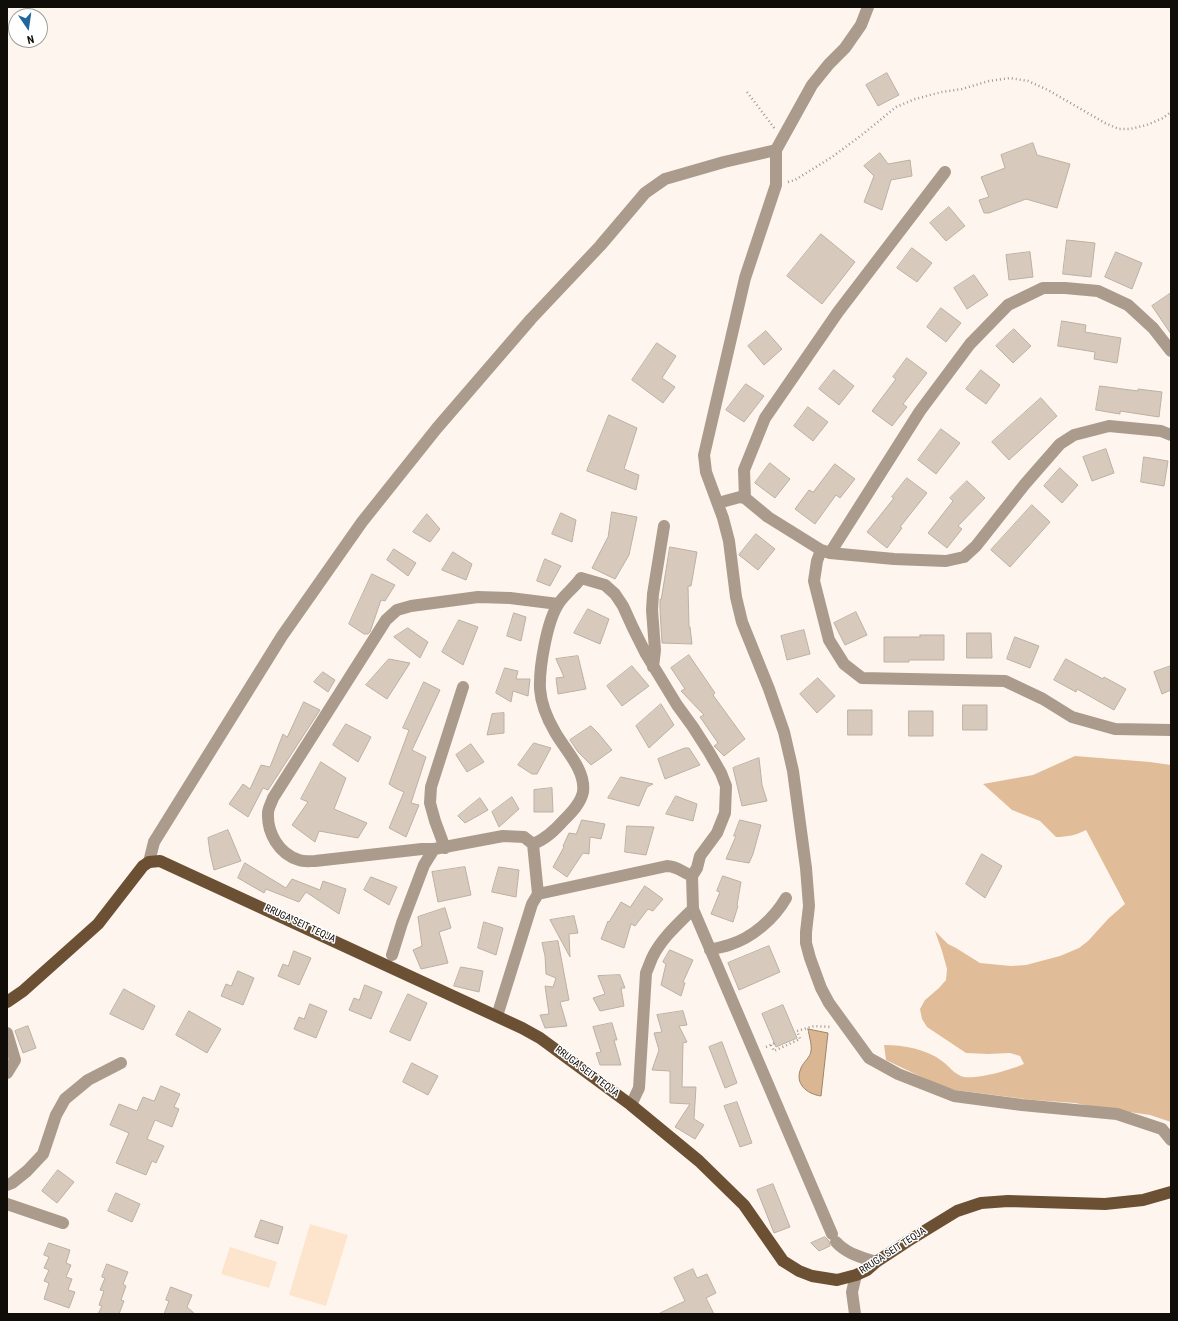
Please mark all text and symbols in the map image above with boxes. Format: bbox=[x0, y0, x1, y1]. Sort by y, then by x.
north arrow bbox=[8, 8, 48, 48]
text: N bbox=[26, 32, 35, 46]
street label: RRUGA SEIT TEQJA bbox=[263, 902, 337, 946]
street label: RRUGA SEIT TEQJA bbox=[553, 1044, 621, 1100]
street label: RRUGA SEIT TEQJA bbox=[857, 1225, 929, 1277]

